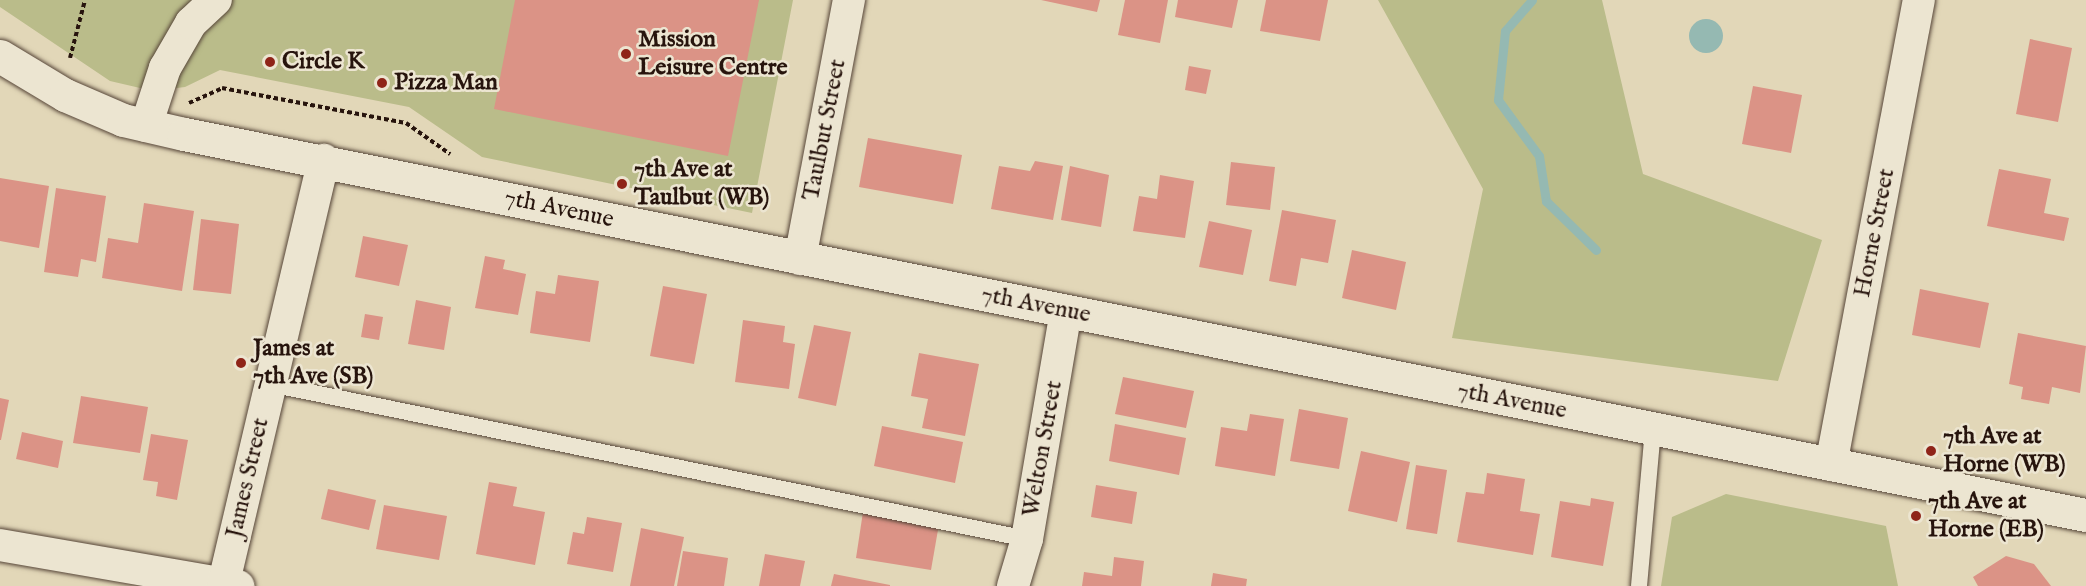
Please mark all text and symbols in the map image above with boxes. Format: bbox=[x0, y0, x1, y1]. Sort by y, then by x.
place label: Mission Leisure Centre bbox=[638, 26, 788, 82]
marker: Mission Leisure Centre bbox=[619, 47, 633, 61]
place label: Circle K bbox=[282, 48, 365, 76]
marker: Circle K bbox=[263, 55, 277, 69]
street label: Taulbut Street bbox=[797, 57, 853, 203]
place label: Pizza Man bbox=[394, 69, 498, 97]
marker: Pizza Man bbox=[375, 76, 389, 90]
place label: 7th Ave at Taulbut (WB) bbox=[634, 156, 769, 212]
street label: Horne Street bbox=[1848, 166, 1902, 300]
marker: 7th Ave at Taulbut (WB) bbox=[615, 177, 629, 191]
street label: 7th Avenue bbox=[502, 183, 616, 235]
street label: 7th Avenue bbox=[979, 280, 1093, 330]
place label: James at 7th Ave (SB) bbox=[253, 335, 373, 391]
marker: James at 7th Ave (SB) bbox=[234, 356, 248, 370]
street label: 7th Avenue bbox=[1455, 376, 1569, 426]
street label: Welton Street bbox=[1017, 379, 1069, 519]
street label: James Street bbox=[220, 415, 276, 541]
place label: 7th Ave at Horne (WB) bbox=[1943, 423, 2066, 479]
marker: 7th Ave at Horne (WB) bbox=[1924, 444, 1938, 458]
place label: 7th Ave at Horne (EB) bbox=[1928, 488, 2044, 544]
marker: 7th Ave at Horne (EB) bbox=[1909, 509, 1923, 523]

